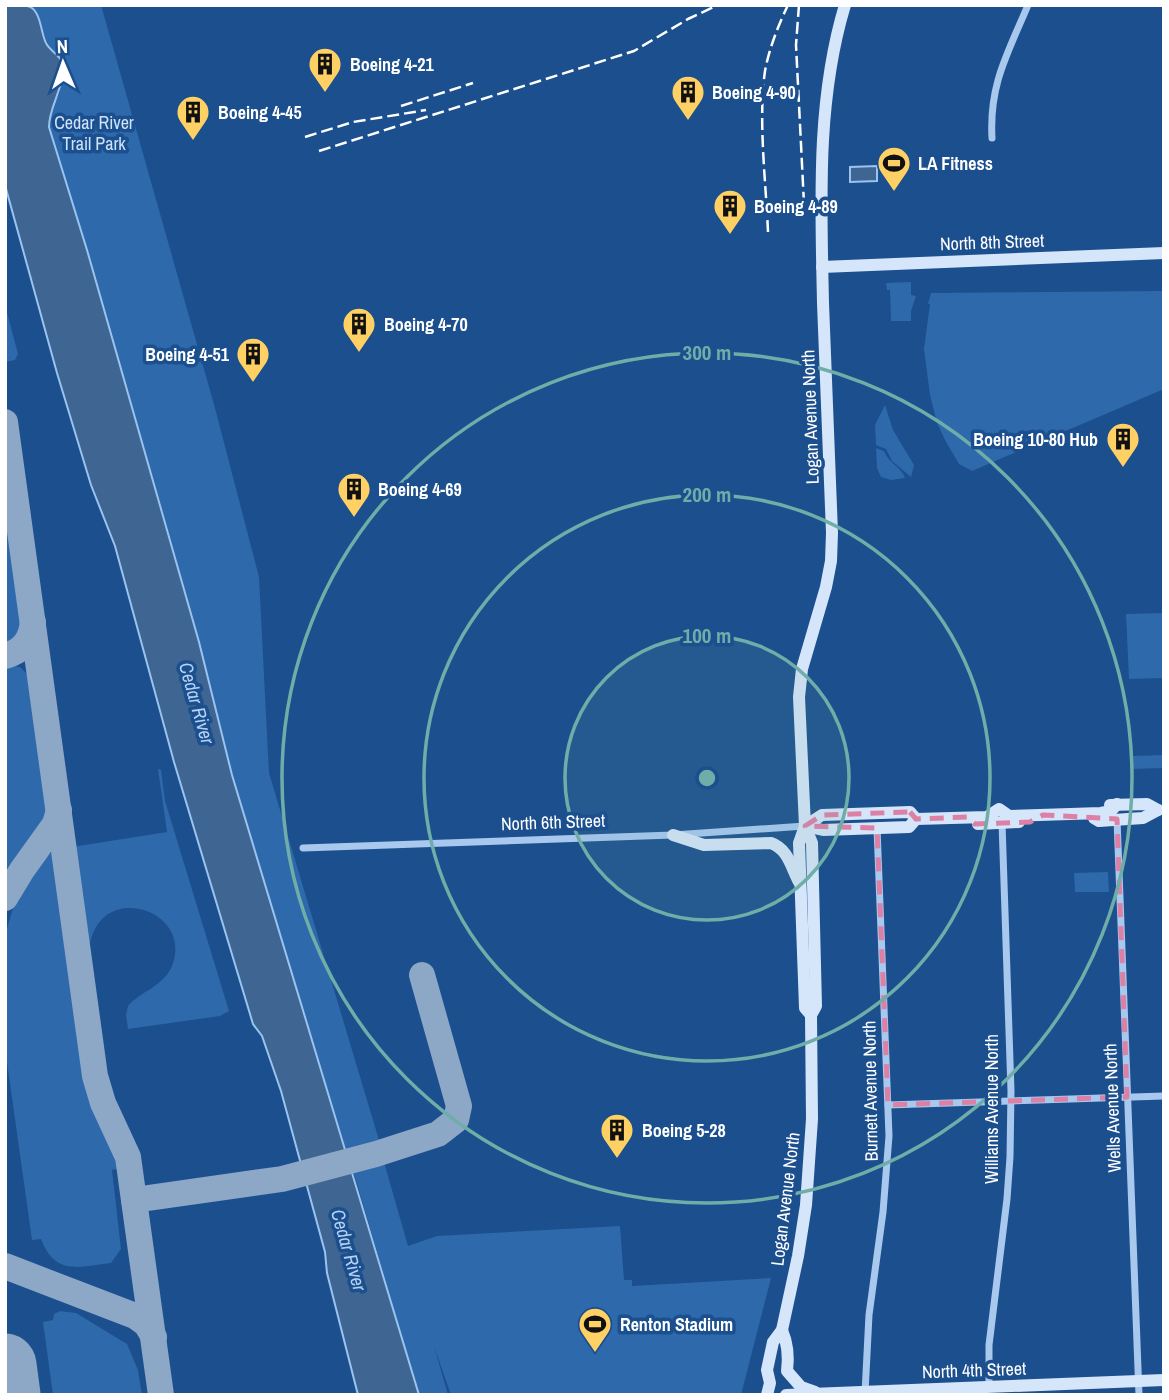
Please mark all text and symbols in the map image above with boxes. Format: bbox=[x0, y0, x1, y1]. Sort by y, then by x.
north arrow bbox=[28, 28, 98, 98]
text: N bbox=[56, 33, 68, 59]
building icon: Boeing 4-21 bbox=[306, 45, 344, 94]
place label: Boeing 4-21 bbox=[350, 52, 434, 77]
building icon: Boeing 4-90 bbox=[669, 73, 707, 122]
place label: Boeing 4-90 bbox=[712, 80, 796, 105]
building icon: Boeing 4-45 bbox=[174, 93, 212, 142]
place label: Boeing 4-45 bbox=[218, 100, 302, 125]
park label: Cedar River Trail Park bbox=[54, 110, 134, 156]
sports icon: LA Fitness bbox=[875, 144, 913, 193]
place label: LA Fitness bbox=[918, 151, 993, 176]
building icon: Boeing 4-89 bbox=[711, 187, 749, 236]
place label: Boeing 4-89 bbox=[754, 194, 838, 219]
street label: North 8th Street bbox=[939, 228, 1045, 256]
building icon: Boeing 4-70 bbox=[340, 305, 378, 354]
place label: Boeing 4-70 bbox=[384, 312, 468, 337]
building icon: Boeing 4-51 bbox=[234, 335, 272, 384]
text: 300 m bbox=[683, 338, 731, 367]
place label: Boeing 4-51 bbox=[145, 342, 230, 367]
street label: Logan Avenue North bbox=[795, 349, 825, 485]
building icon: Boeing 10-80 Hub bbox=[1104, 420, 1142, 469]
place label: Boeing 10-80 Hub bbox=[973, 427, 1098, 452]
building icon: Boeing 4-69 bbox=[335, 470, 373, 519]
place label: Boeing 4-69 bbox=[378, 477, 462, 502]
text: 200 m bbox=[683, 480, 731, 509]
text: 100 m bbox=[683, 621, 731, 650]
water label: Cedar River bbox=[173, 659, 221, 748]
centre of rings bbox=[695, 766, 719, 790]
street label: North 6th Street bbox=[500, 808, 606, 836]
street label: Burnett Avenue North bbox=[856, 1020, 884, 1162]
street label: Williams Avenue North bbox=[979, 1034, 1004, 1184]
street label: Wells Avenue North bbox=[1097, 1043, 1127, 1173]
building icon: Boeing 5-28 bbox=[598, 1111, 636, 1160]
place label: Boeing 5-28 bbox=[642, 1118, 726, 1143]
street label: Logan Avenue North bbox=[764, 1131, 806, 1267]
water label: Cedar River bbox=[325, 1206, 373, 1295]
sports icon: Renton Stadium bbox=[576, 1305, 614, 1354]
place label: Renton Stadium bbox=[620, 1312, 733, 1337]
street label: North 4th Street bbox=[921, 1356, 1027, 1384]

